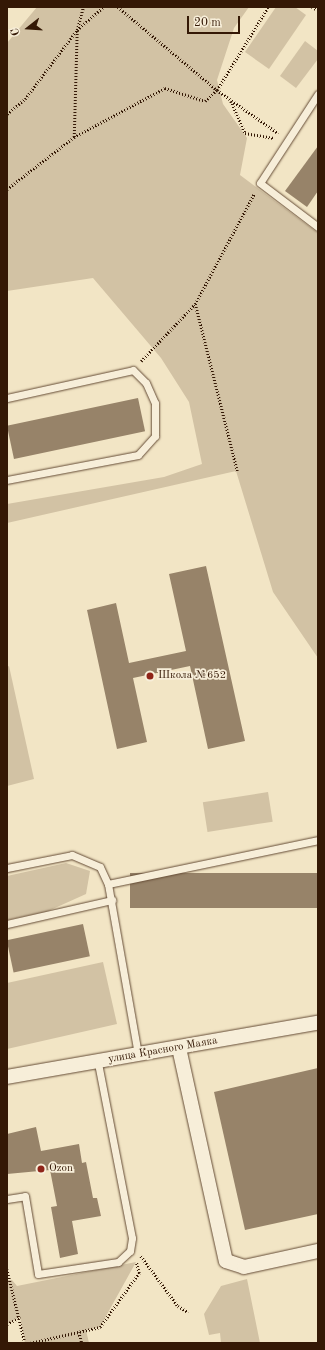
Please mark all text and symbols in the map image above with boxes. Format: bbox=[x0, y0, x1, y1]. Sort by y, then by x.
north arrow bbox=[8, 8, 48, 48]
scale bar bbox=[189, 8, 242, 34]
text: 20 m bbox=[194, 17, 221, 29]
text: С bbox=[10, 27, 22, 37]
place label: Школа №652 bbox=[158, 669, 226, 683]
marker: Школа №652 bbox=[145, 671, 155, 681]
street label: улица Красного Маяка bbox=[107, 1035, 219, 1067]
place label: Ozon bbox=[49, 1162, 73, 1176]
marker: Ozon bbox=[36, 1164, 46, 1174]

